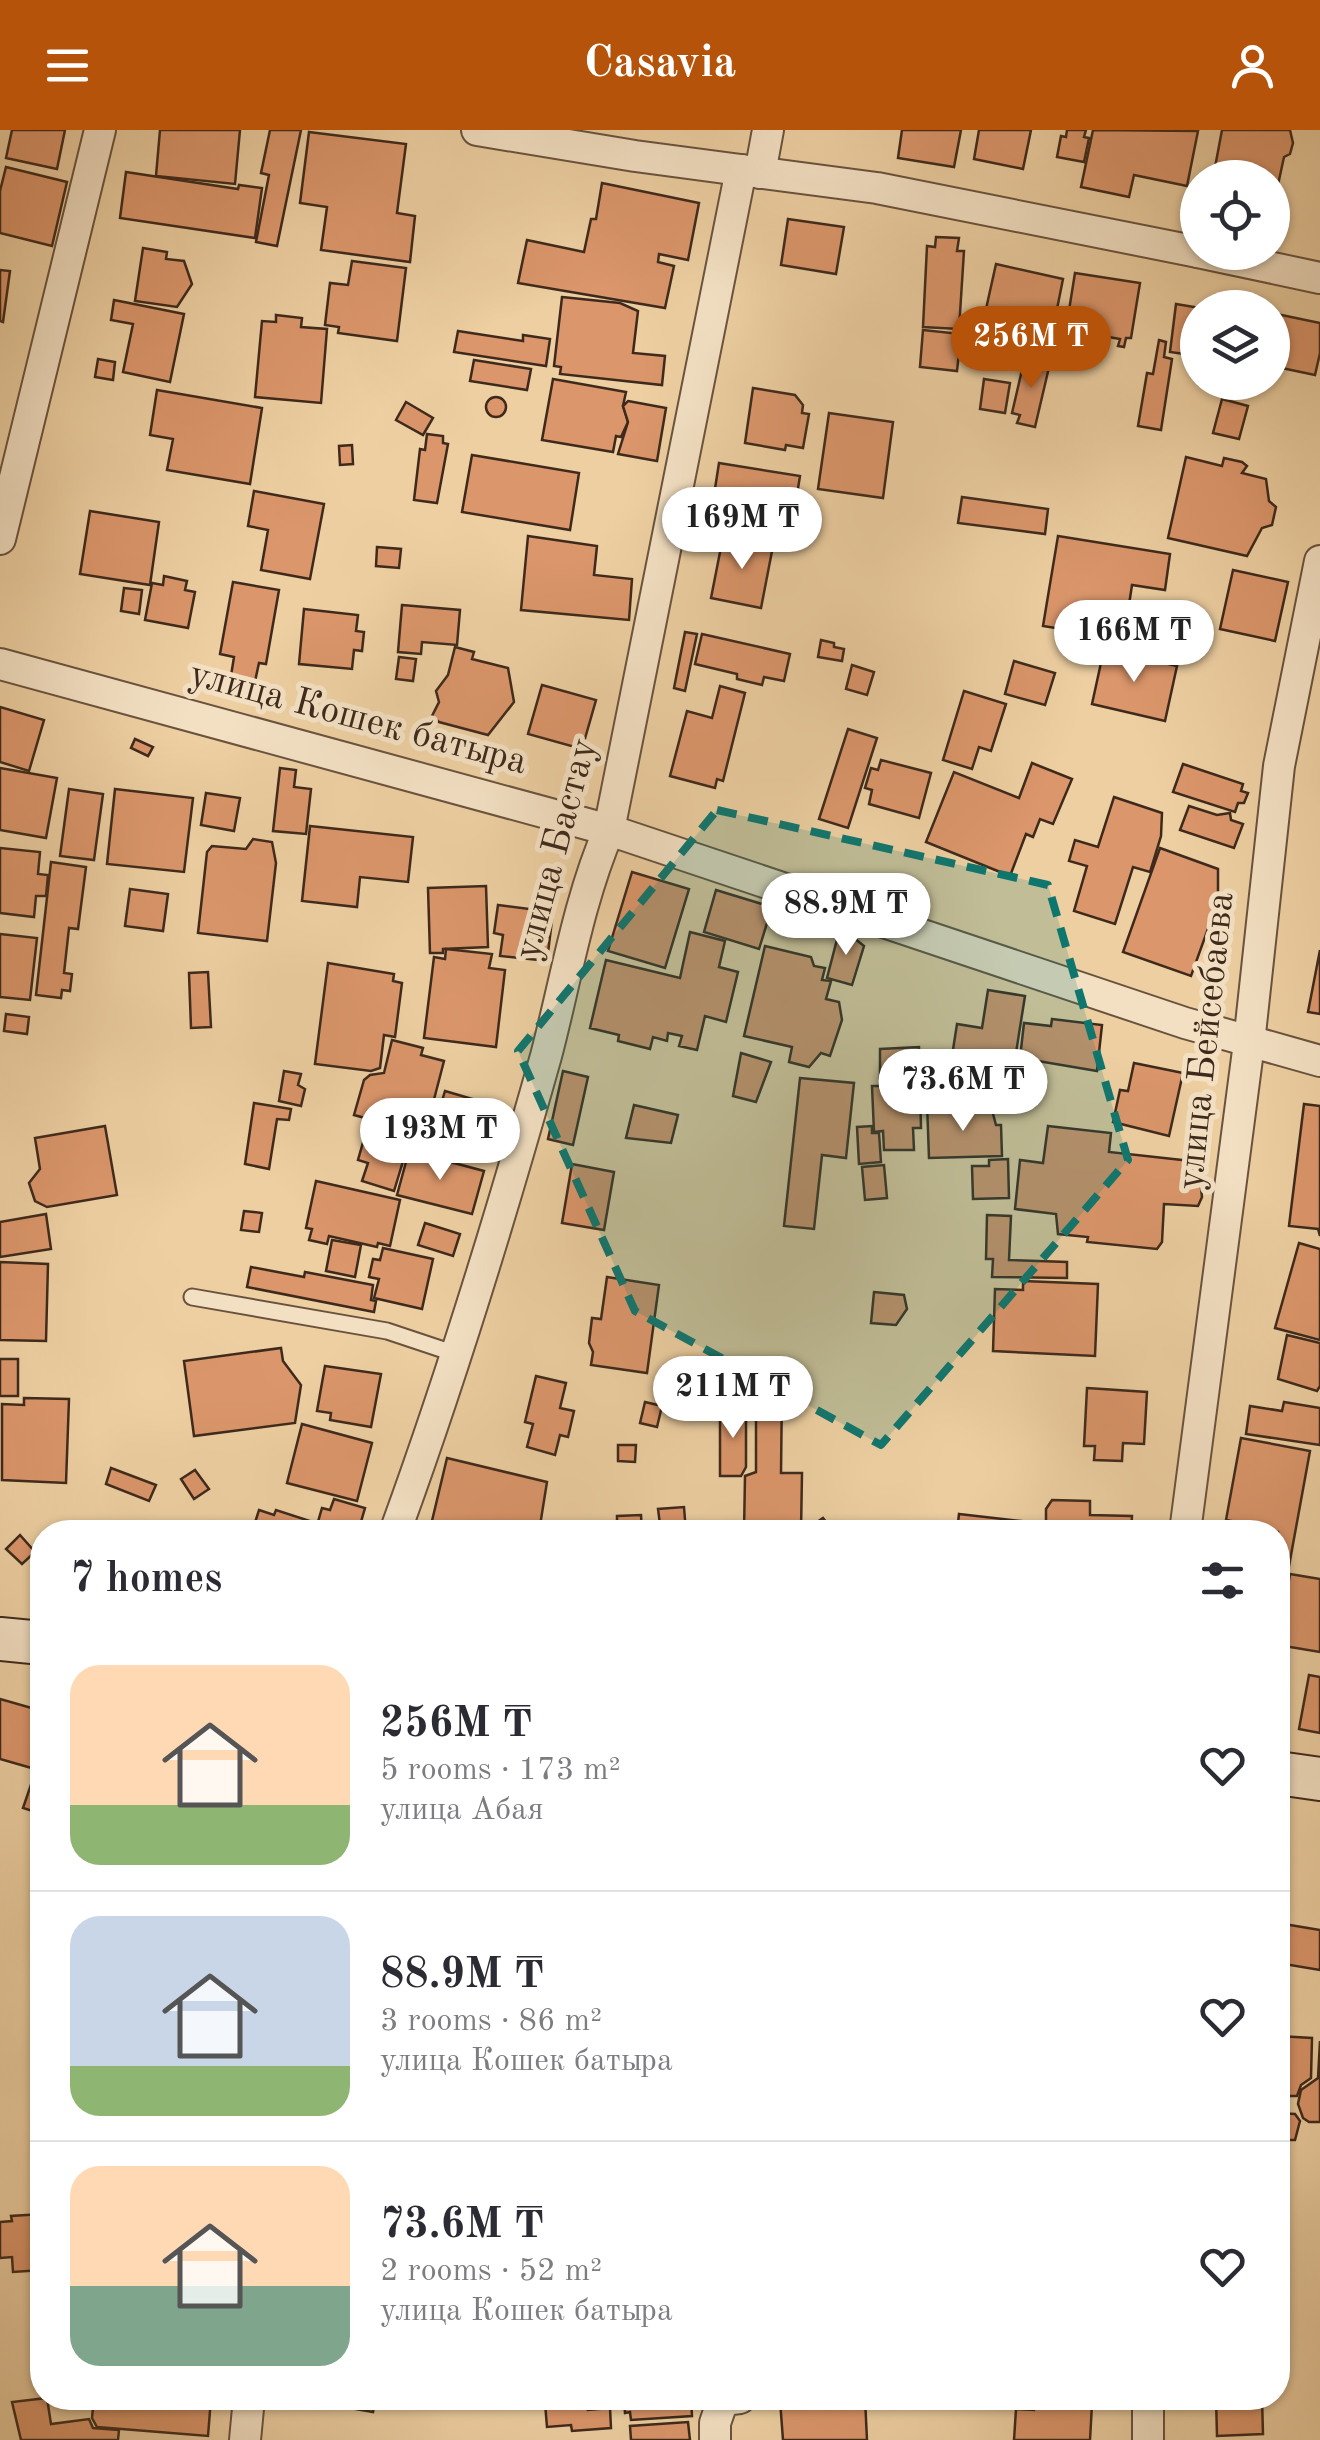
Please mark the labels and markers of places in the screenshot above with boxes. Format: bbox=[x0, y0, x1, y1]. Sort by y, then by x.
pin: 256M ₸ bbox=[950, 306, 1112, 391]
pin: 169M ₸ bbox=[661, 487, 823, 572]
pin: 166M ₸ bbox=[1053, 600, 1215, 685]
pin: 88.9M ₸ bbox=[754, 873, 938, 958]
pin: 73.6M ₸ bbox=[871, 1049, 1055, 1134]
pin: 193M ₸ bbox=[359, 1098, 521, 1183]
pin: 211M ₸ bbox=[652, 1356, 814, 1441]

